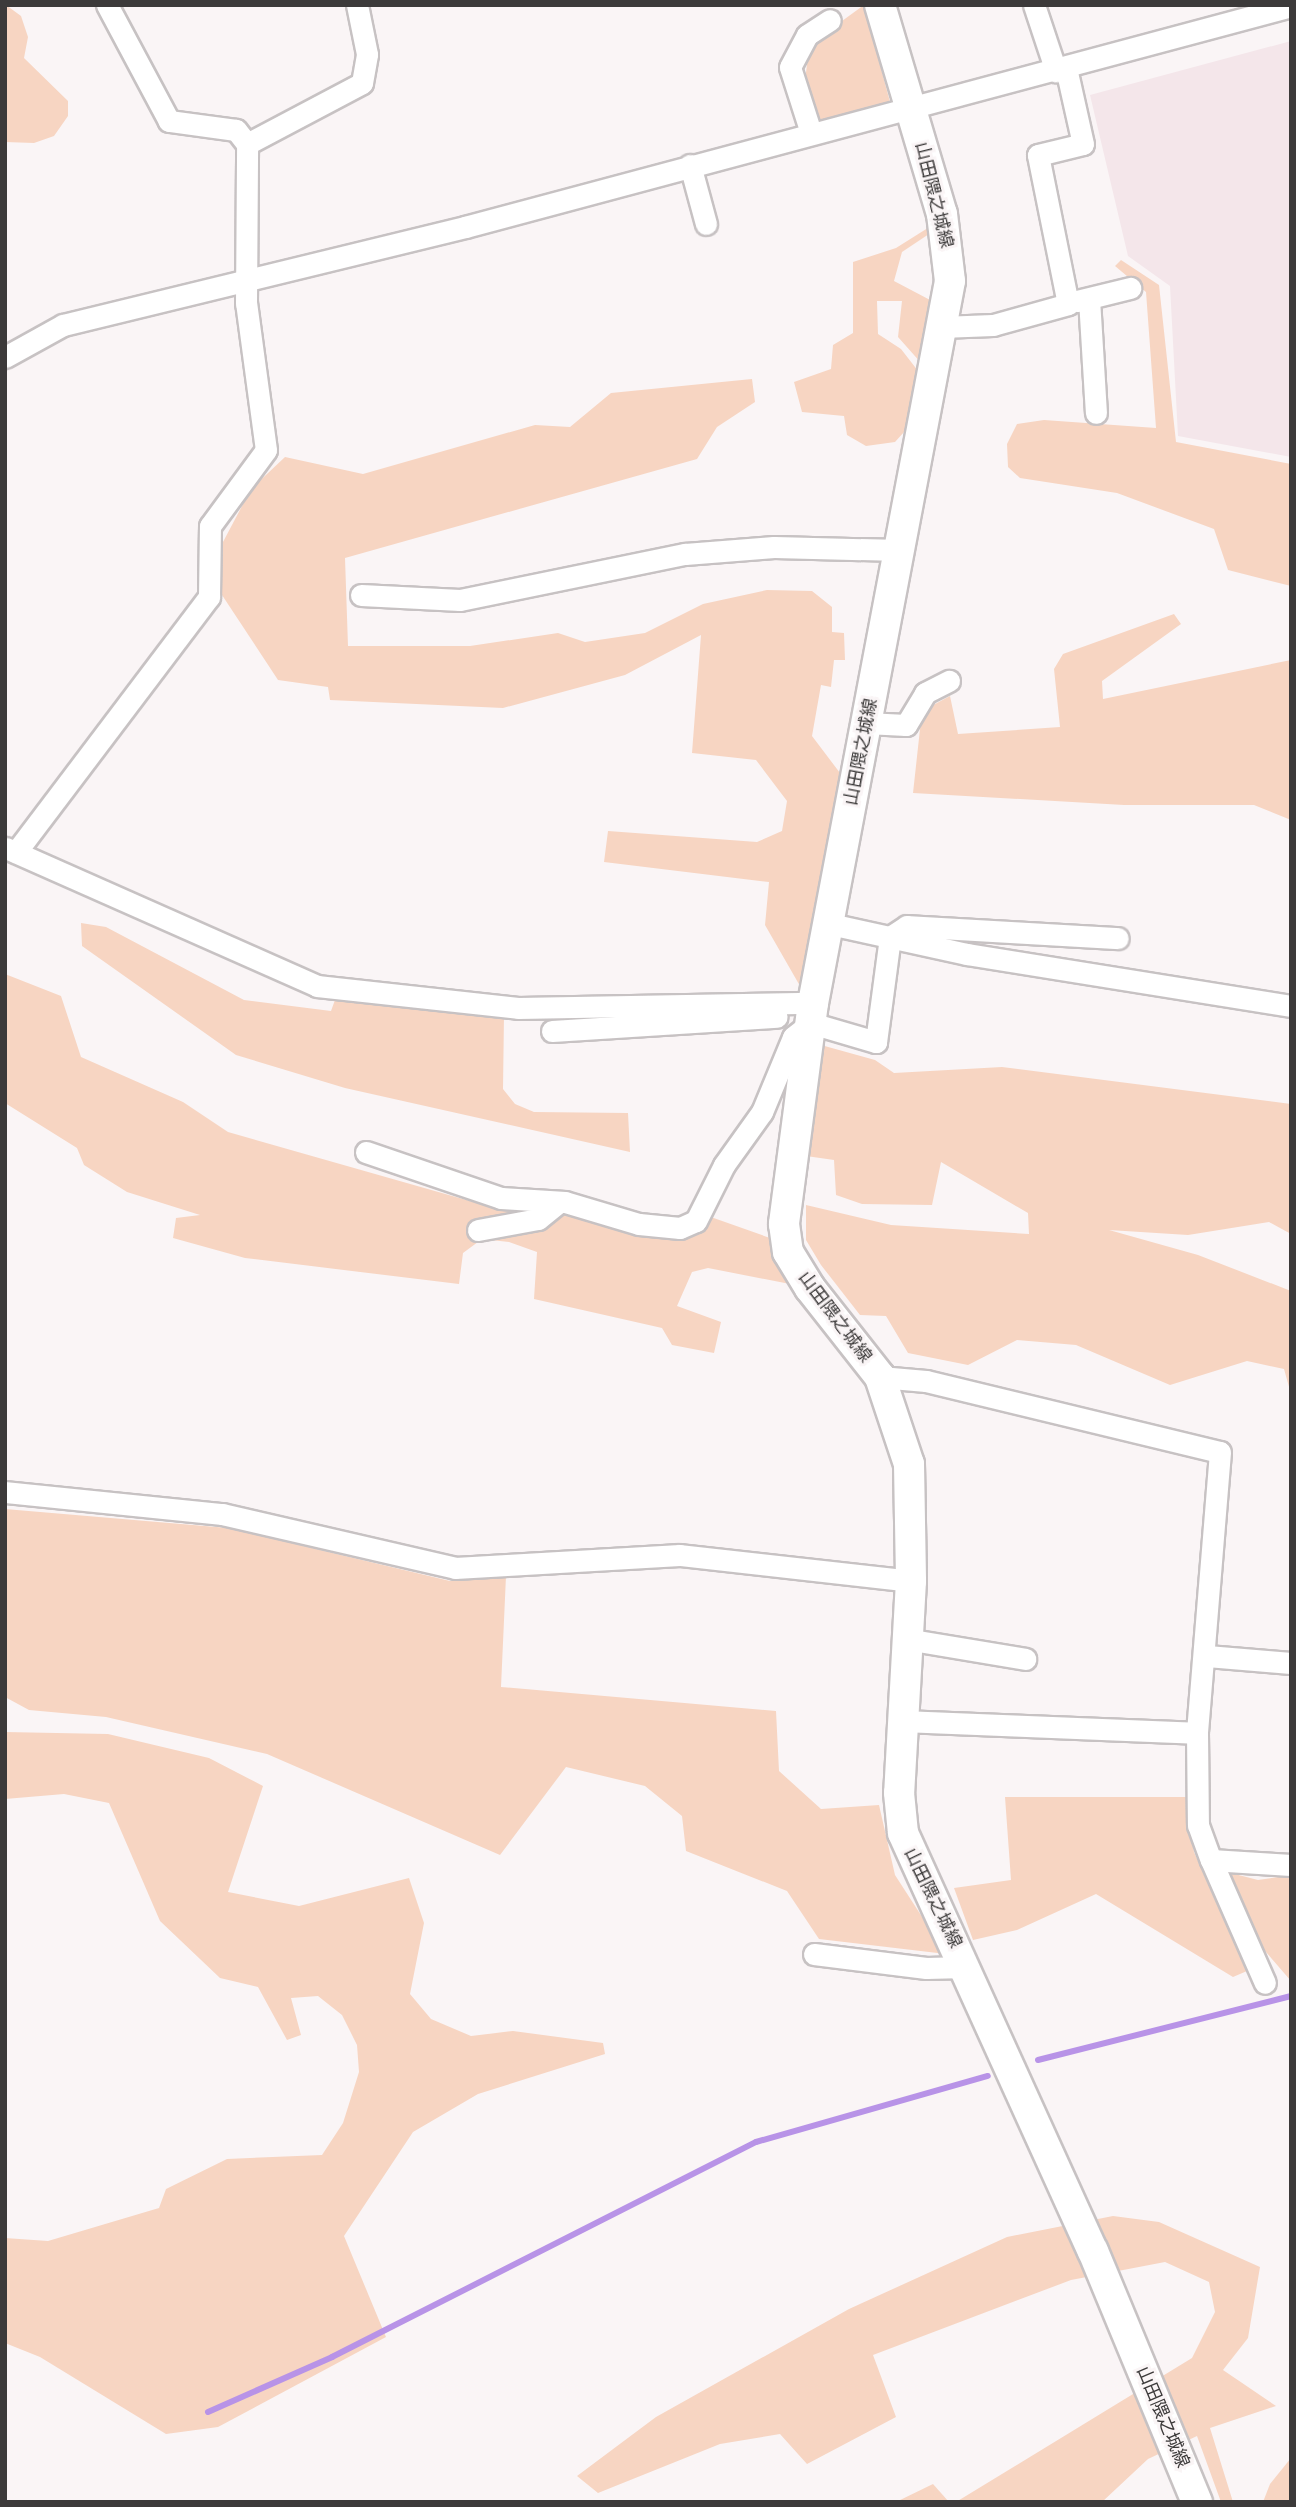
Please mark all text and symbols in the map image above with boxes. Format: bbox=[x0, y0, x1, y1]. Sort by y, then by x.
street label: 山田隈之城線 bbox=[910, 140, 958, 250]
street label: 山田隈之城線 bbox=[840, 697, 882, 807]
street label: 山田隈之城線 bbox=[794, 1267, 876, 1367]
street label: 山田隈之城線 bbox=[900, 1845, 966, 1951]
street label: 山田隈之城線 bbox=[1132, 2363, 1194, 2471]

